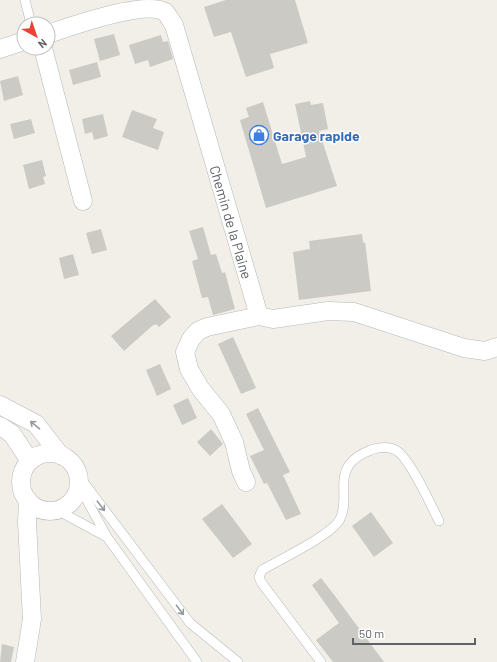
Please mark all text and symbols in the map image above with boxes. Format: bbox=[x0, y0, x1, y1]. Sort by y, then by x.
north arrow bbox=[16, 16, 56, 56]
text: N bbox=[36, 37, 50, 51]
shop icon: Garage rapide bbox=[248, 124, 270, 146]
place label: Garage rapide bbox=[273, 127, 360, 144]
street label: Chemin de la Plaine bbox=[207, 163, 256, 281]
one-way arrow bbox=[30, 421, 41, 429]
one-way arrow bbox=[97, 501, 106, 512]
one-way arrow bbox=[176, 604, 184, 615]
scale bar bbox=[353, 620, 475, 646]
text: 50 m bbox=[359, 626, 384, 640]

